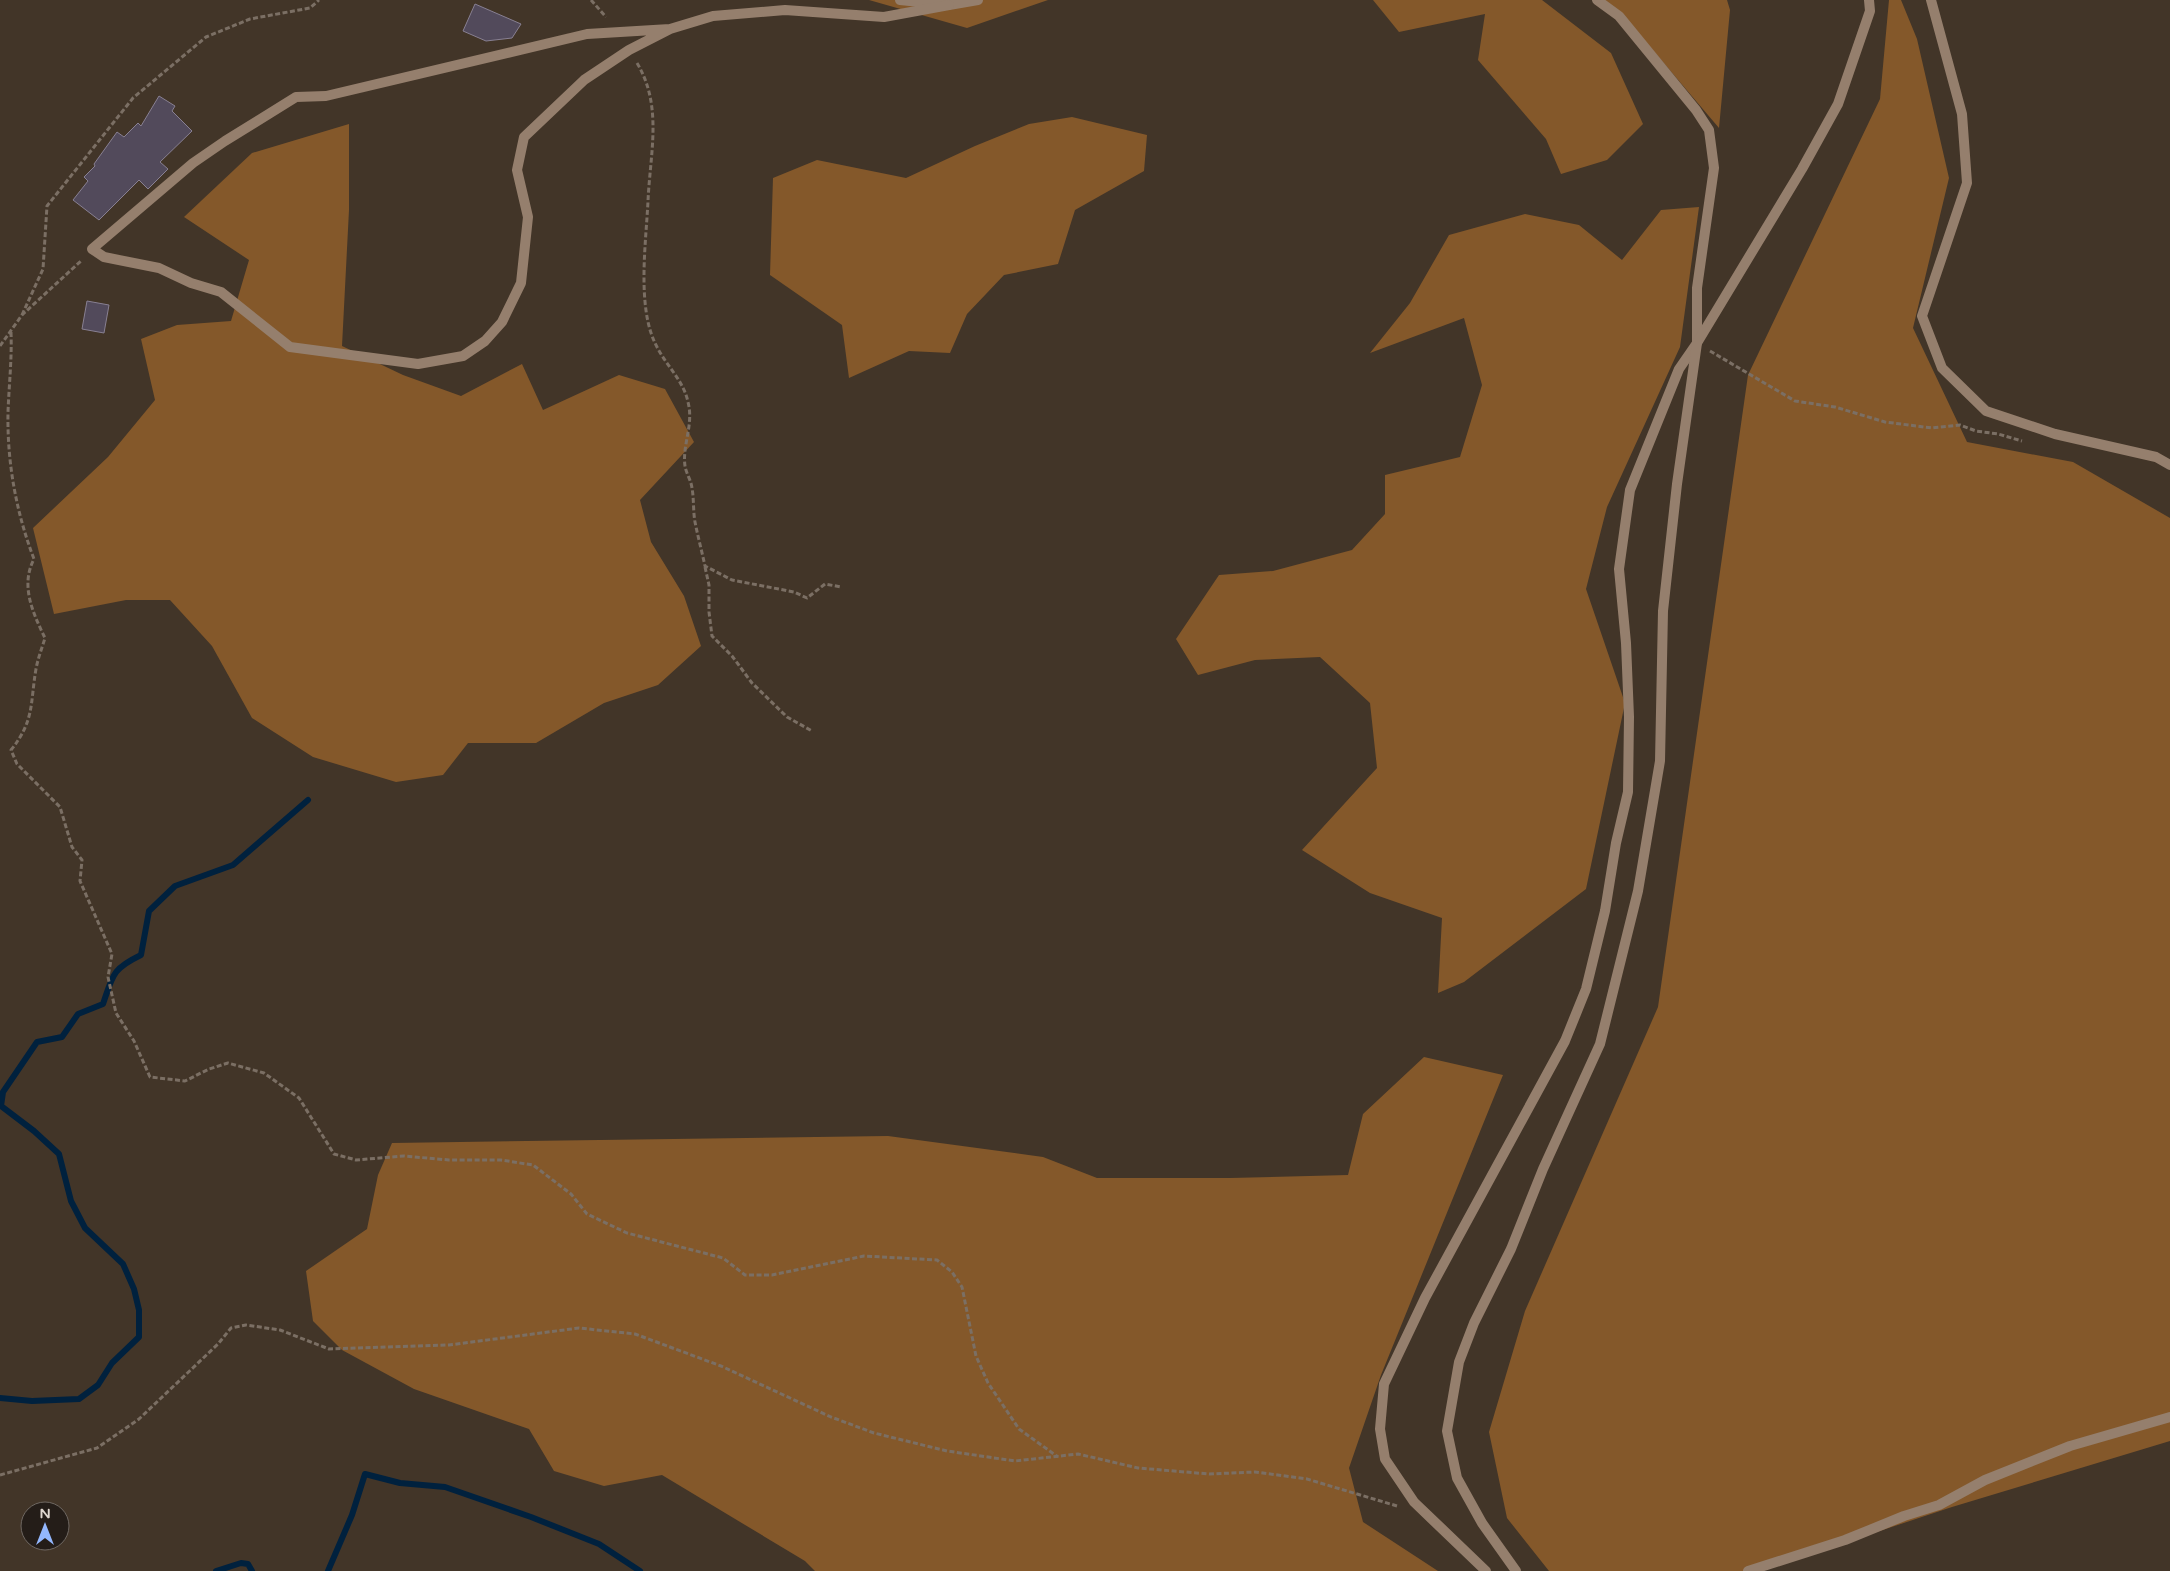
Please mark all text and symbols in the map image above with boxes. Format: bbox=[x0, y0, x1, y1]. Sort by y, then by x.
north arrow bbox=[20, 1501, 70, 1551]
text: N bbox=[39, 1505, 51, 1522]

